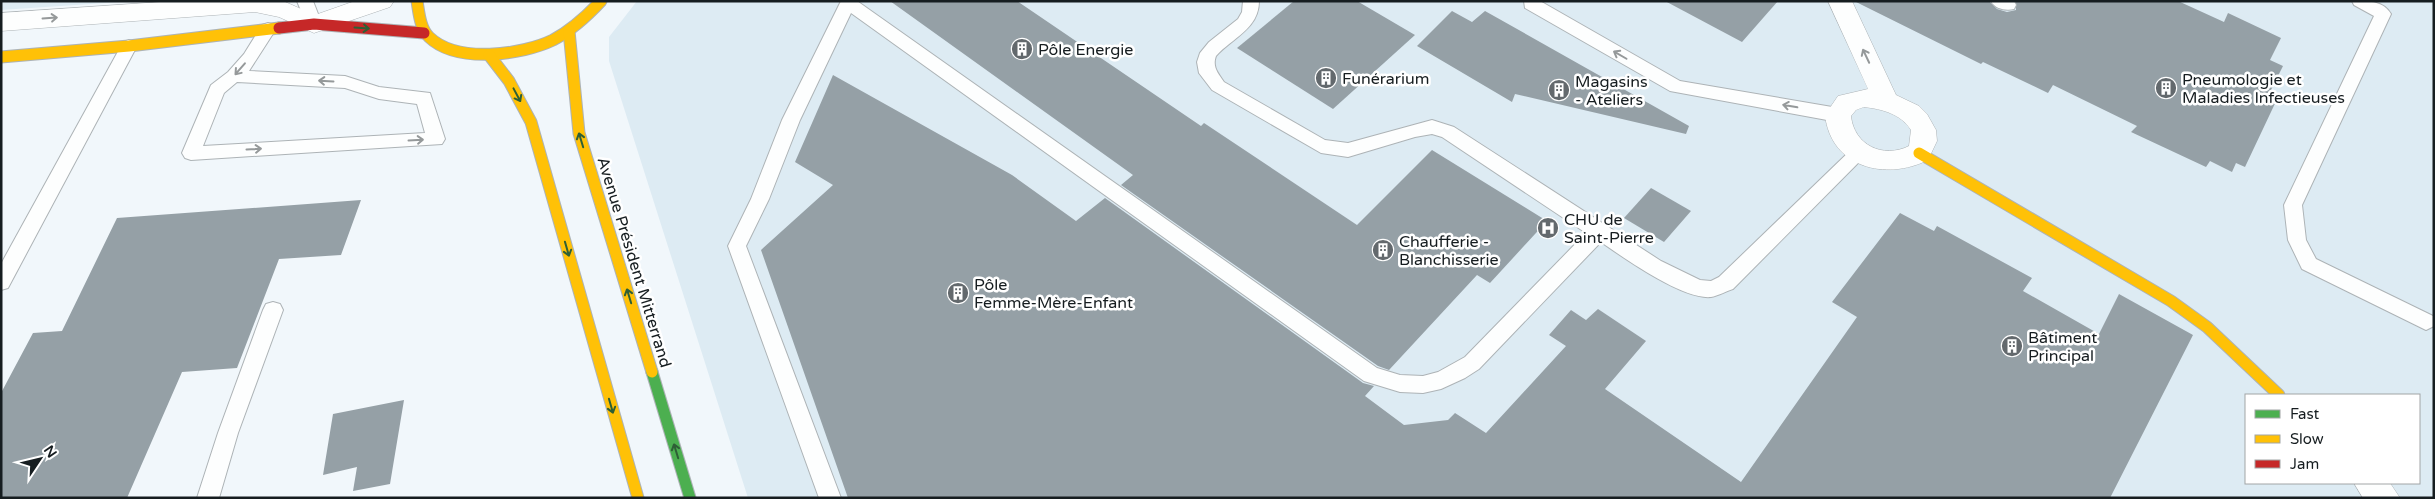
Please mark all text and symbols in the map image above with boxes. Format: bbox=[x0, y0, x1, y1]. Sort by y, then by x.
one-way arrow bbox=[42, 14, 58, 23]
one-way arrow bbox=[354, 23, 370, 32]
building icon: Pôle Energie bbox=[1010, 37, 1034, 61]
place label: Pôle Energie bbox=[1038, 40, 1133, 60]
one-way arrow bbox=[1860, 49, 1870, 64]
one-way arrow bbox=[1613, 50, 1628, 60]
one-way arrow bbox=[234, 63, 246, 76]
building icon: Funérarium bbox=[1314, 66, 1338, 90]
place label: Funérarium bbox=[1342, 69, 1429, 89]
place label: Pneumologie et Maladies Infectieuses bbox=[2182, 70, 2345, 108]
place label: Magasins - Ateliers bbox=[1575, 72, 1648, 110]
one-way arrow bbox=[318, 76, 334, 85]
building icon: Pneumologie et Maladies Infectieuses bbox=[2154, 76, 2178, 100]
building icon: Magasins - Ateliers bbox=[1547, 78, 1571, 102]
one-way arrow bbox=[513, 87, 522, 102]
one-way arrow bbox=[1782, 101, 1798, 111]
one-way arrow bbox=[576, 133, 586, 149]
one-way arrow bbox=[408, 136, 424, 145]
one-way arrow bbox=[246, 145, 262, 154]
street label: Avenue Président Mitterrand bbox=[592, 155, 676, 370]
place label: CHU de Saint-Pierre bbox=[1564, 210, 1654, 248]
hospital icon: CHU de Saint-Pierre bbox=[1536, 216, 1560, 240]
place label: Chaufferie - Blanchisserie bbox=[1399, 232, 1499, 270]
building icon: Chaufferie - Blanchisserie bbox=[1371, 238, 1395, 262]
one-way arrow bbox=[562, 241, 572, 257]
place label: Pôle Femme-Mère-Enfant bbox=[974, 275, 1133, 313]
building icon: Pôle Femme-Mère-Enfant bbox=[946, 281, 970, 305]
one-way arrow bbox=[623, 288, 633, 304]
place label: Bâtiment Principal bbox=[2028, 328, 2097, 366]
building icon: Bâtiment Principal bbox=[2000, 334, 2024, 358]
legend bbox=[2245, 394, 2420, 484]
one-way arrow bbox=[607, 397, 617, 413]
text: Fast bbox=[2290, 405, 2320, 423]
text: Slow bbox=[2290, 430, 2324, 448]
north arrow bbox=[15, 434, 65, 484]
text: N bbox=[40, 442, 60, 461]
one-way arrow bbox=[671, 443, 681, 459]
text: Jam bbox=[2290, 455, 2319, 473]

